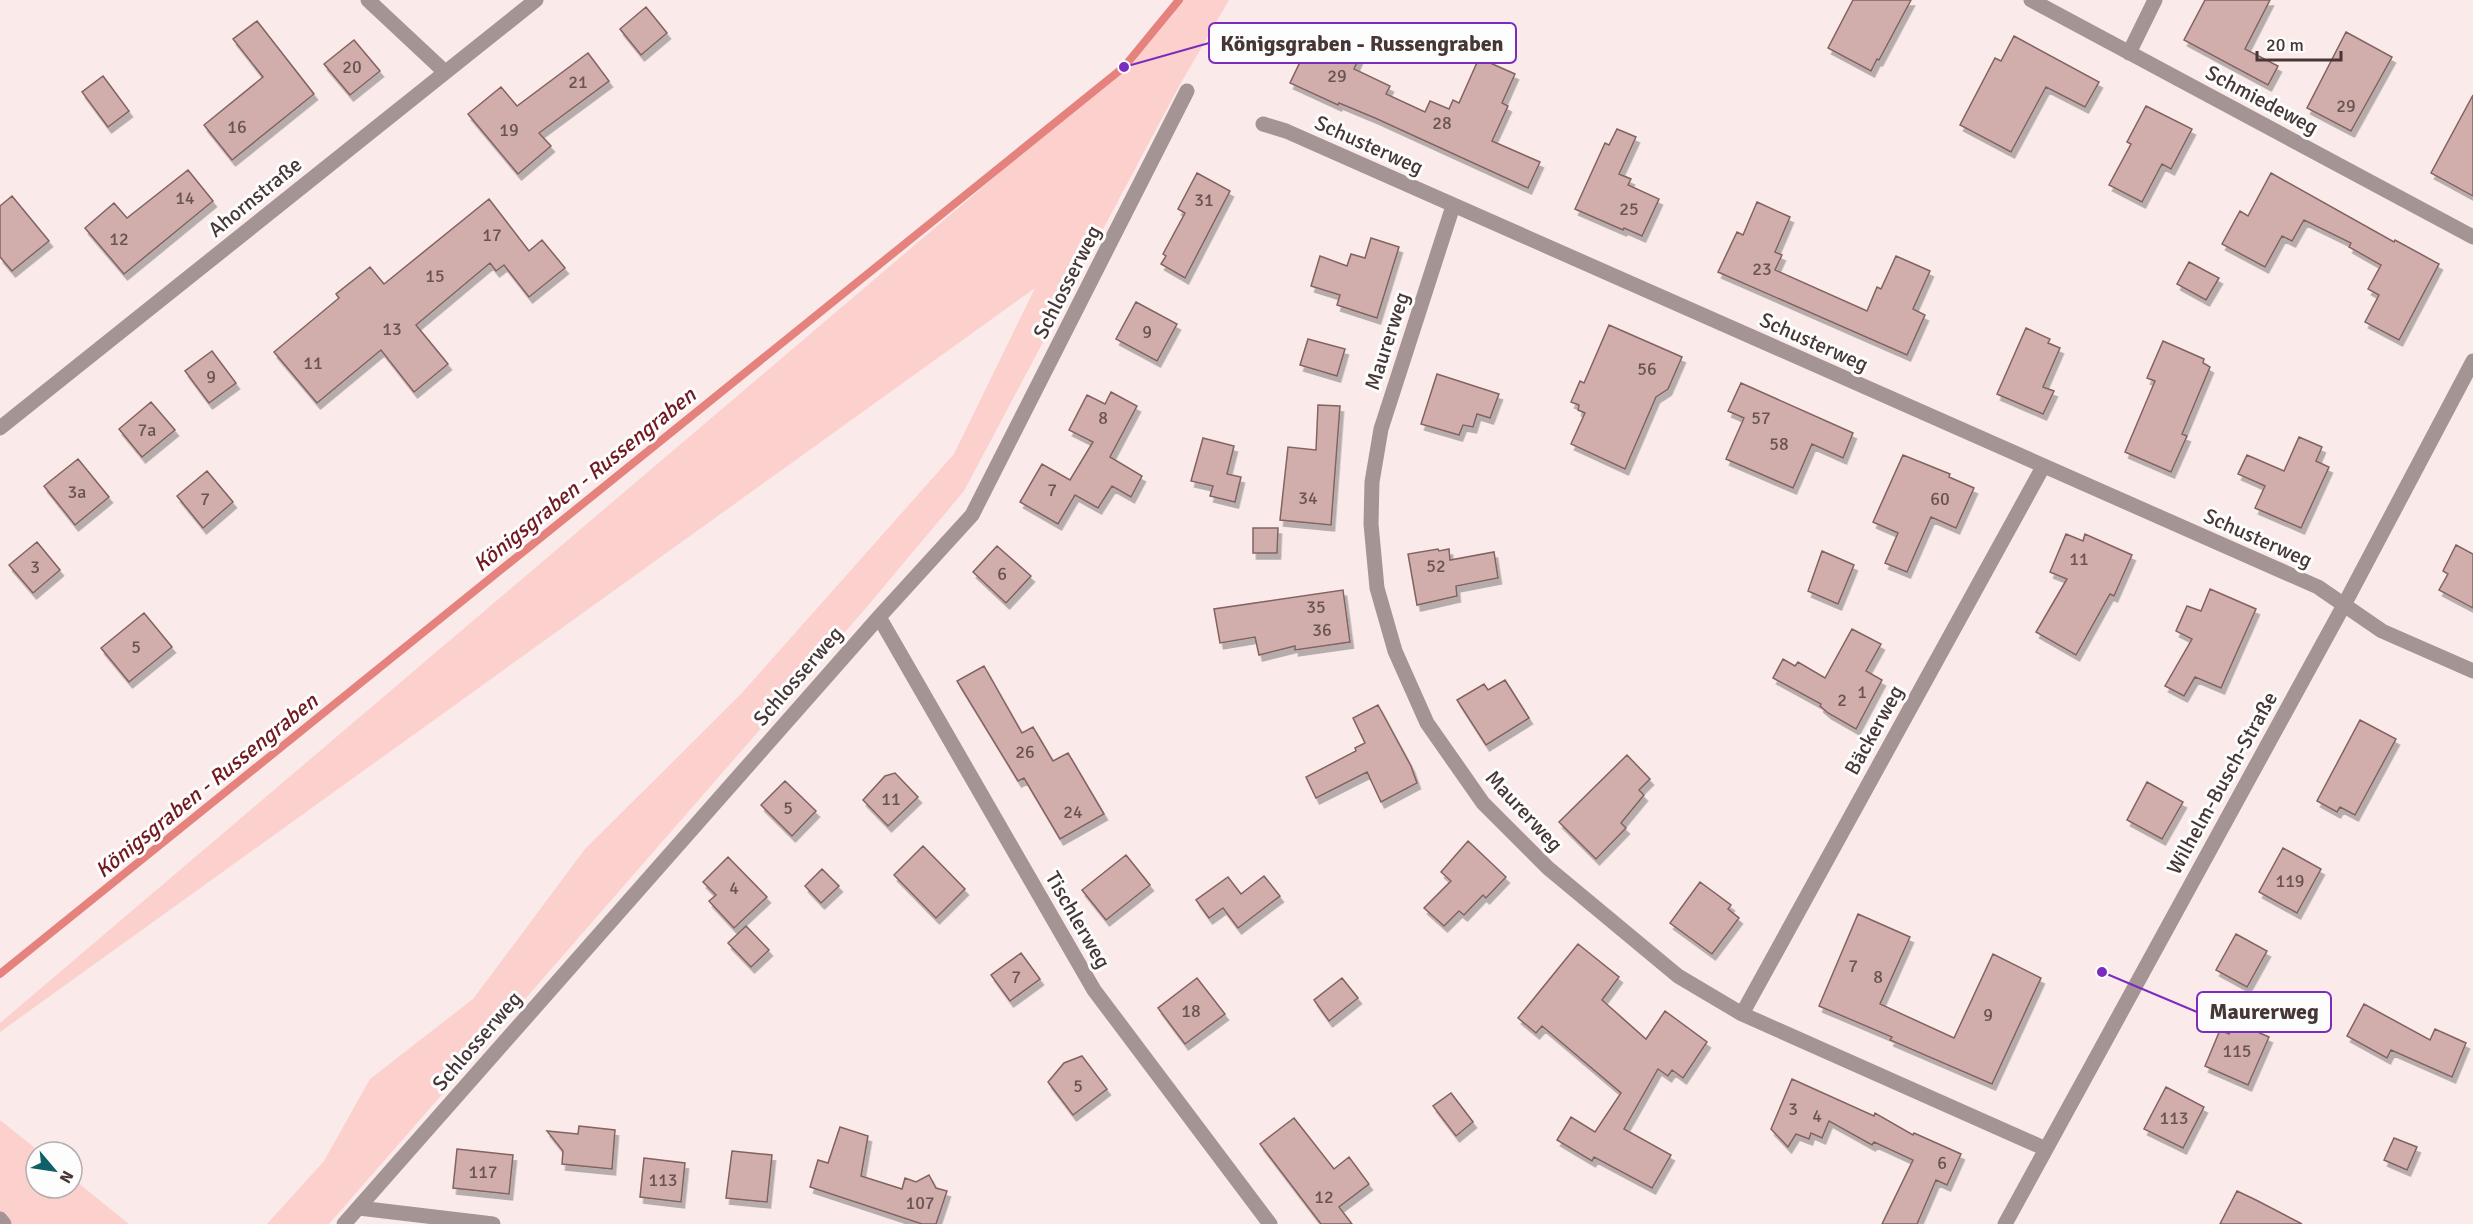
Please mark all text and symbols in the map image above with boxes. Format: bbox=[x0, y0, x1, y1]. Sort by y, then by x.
callout: Königsgraben - Russengraben bbox=[1209, 23, 1516, 63]
scale bar bbox=[2257, 24, 2341, 62]
text: Königsgraben - Russengraben bbox=[1220, 30, 1504, 57]
text: 20 m bbox=[2266, 34, 2304, 56]
house number: 20 bbox=[342, 56, 362, 78]
street label: Schmiedeweg bbox=[2201, 59, 2323, 141]
house number: 29 bbox=[1327, 65, 1347, 87]
house number: 21 bbox=[568, 71, 588, 93]
house number: 29 bbox=[2336, 95, 2356, 117]
street label: Schusterweg bbox=[1311, 110, 1427, 180]
house number: 28 bbox=[1432, 112, 1452, 134]
house number: 16 bbox=[227, 116, 247, 138]
house number: 19 bbox=[499, 119, 519, 141]
street label: Ahornstraße bbox=[203, 151, 307, 243]
house number: 14 bbox=[175, 187, 195, 209]
house number: 31 bbox=[1194, 189, 1214, 211]
house number: 25 bbox=[1619, 198, 1639, 220]
street label: Schlosserweg bbox=[1027, 221, 1107, 343]
house number: 17 bbox=[482, 224, 502, 246]
house number: 12 bbox=[109, 228, 129, 250]
house number: 23 bbox=[1752, 258, 1772, 280]
house number: 15 bbox=[425, 265, 445, 287]
street label: Maurerweg bbox=[1359, 289, 1415, 393]
street label: Schusterweg bbox=[1756, 307, 1872, 377]
house number: 13 bbox=[382, 318, 402, 340]
house number: 9 bbox=[1142, 321, 1152, 343]
house number: 11 bbox=[303, 352, 323, 374]
house number: 56 bbox=[1637, 358, 1657, 380]
house number: 9 bbox=[206, 366, 216, 388]
water label: Königsgraben - Russengraben bbox=[468, 381, 702, 577]
house number: 8 bbox=[1098, 407, 1108, 429]
house number: 57 bbox=[1751, 407, 1771, 429]
house number: 7a bbox=[138, 419, 156, 441]
house number: 58 bbox=[1769, 433, 1789, 455]
house number: 7 bbox=[1047, 479, 1057, 501]
house number: 3a bbox=[68, 481, 86, 503]
house number: 34 bbox=[1298, 487, 1318, 509]
house number: 7 bbox=[200, 488, 210, 510]
house number: 60 bbox=[1930, 488, 1950, 510]
street label: Schusterweg bbox=[2200, 503, 2316, 573]
house number: 11 bbox=[2069, 548, 2089, 570]
house number: 52 bbox=[1426, 555, 1446, 577]
house number: 3 bbox=[30, 556, 40, 578]
house number: 6 bbox=[997, 563, 1007, 585]
house number: 35 bbox=[1306, 596, 1326, 618]
house number: 36 bbox=[1312, 619, 1332, 641]
street label: Schlosserweg bbox=[748, 621, 848, 731]
house number: 5 bbox=[131, 636, 141, 658]
street label: Bäckerweg bbox=[1839, 681, 1909, 779]
house number: 1 bbox=[1857, 681, 1867, 703]
water label: Königsgraben - Russengraben bbox=[90, 687, 324, 883]
street label: Wilhelm-Busch-Straße bbox=[2161, 687, 2283, 879]
house number: 2 bbox=[1837, 689, 1847, 711]
house number: 26 bbox=[1015, 741, 1035, 763]
street label: Maurerweg bbox=[1480, 765, 1568, 857]
house number: 11 bbox=[881, 788, 901, 810]
house number: 5 bbox=[783, 797, 793, 819]
house number: 24 bbox=[1063, 801, 1083, 823]
street label: Tischlerweg bbox=[1040, 867, 1116, 973]
house number: 119 bbox=[2275, 870, 2305, 892]
house number: 4 bbox=[729, 877, 739, 899]
house number: 7 bbox=[1848, 955, 1858, 977]
house number: 7 bbox=[1011, 966, 1021, 988]
house number: 8 bbox=[1873, 966, 1883, 988]
street label: Schlosserweg bbox=[427, 986, 527, 1096]
callout: Maurerweg bbox=[2197, 992, 2331, 1032]
text: Maurerweg bbox=[2209, 998, 2319, 1025]
house number: 18 bbox=[1181, 1000, 1201, 1022]
house number: 9 bbox=[1983, 1004, 1993, 1026]
house number: 115 bbox=[2222, 1040, 2252, 1062]
house number: 5 bbox=[1073, 1075, 1083, 1097]
house number: 3 bbox=[1788, 1098, 1798, 1120]
house number: 4 bbox=[1812, 1105, 1822, 1127]
house number: 113 bbox=[2159, 1107, 2189, 1129]
north arrow bbox=[24, 1140, 84, 1200]
house number: 6 bbox=[1937, 1152, 1947, 1174]
house number: 117 bbox=[468, 1161, 498, 1183]
text: N bbox=[55, 1167, 78, 1187]
house number: 113 bbox=[648, 1169, 678, 1191]
house number: 12 bbox=[1314, 1186, 1334, 1208]
house number: 107 bbox=[905, 1192, 935, 1214]

